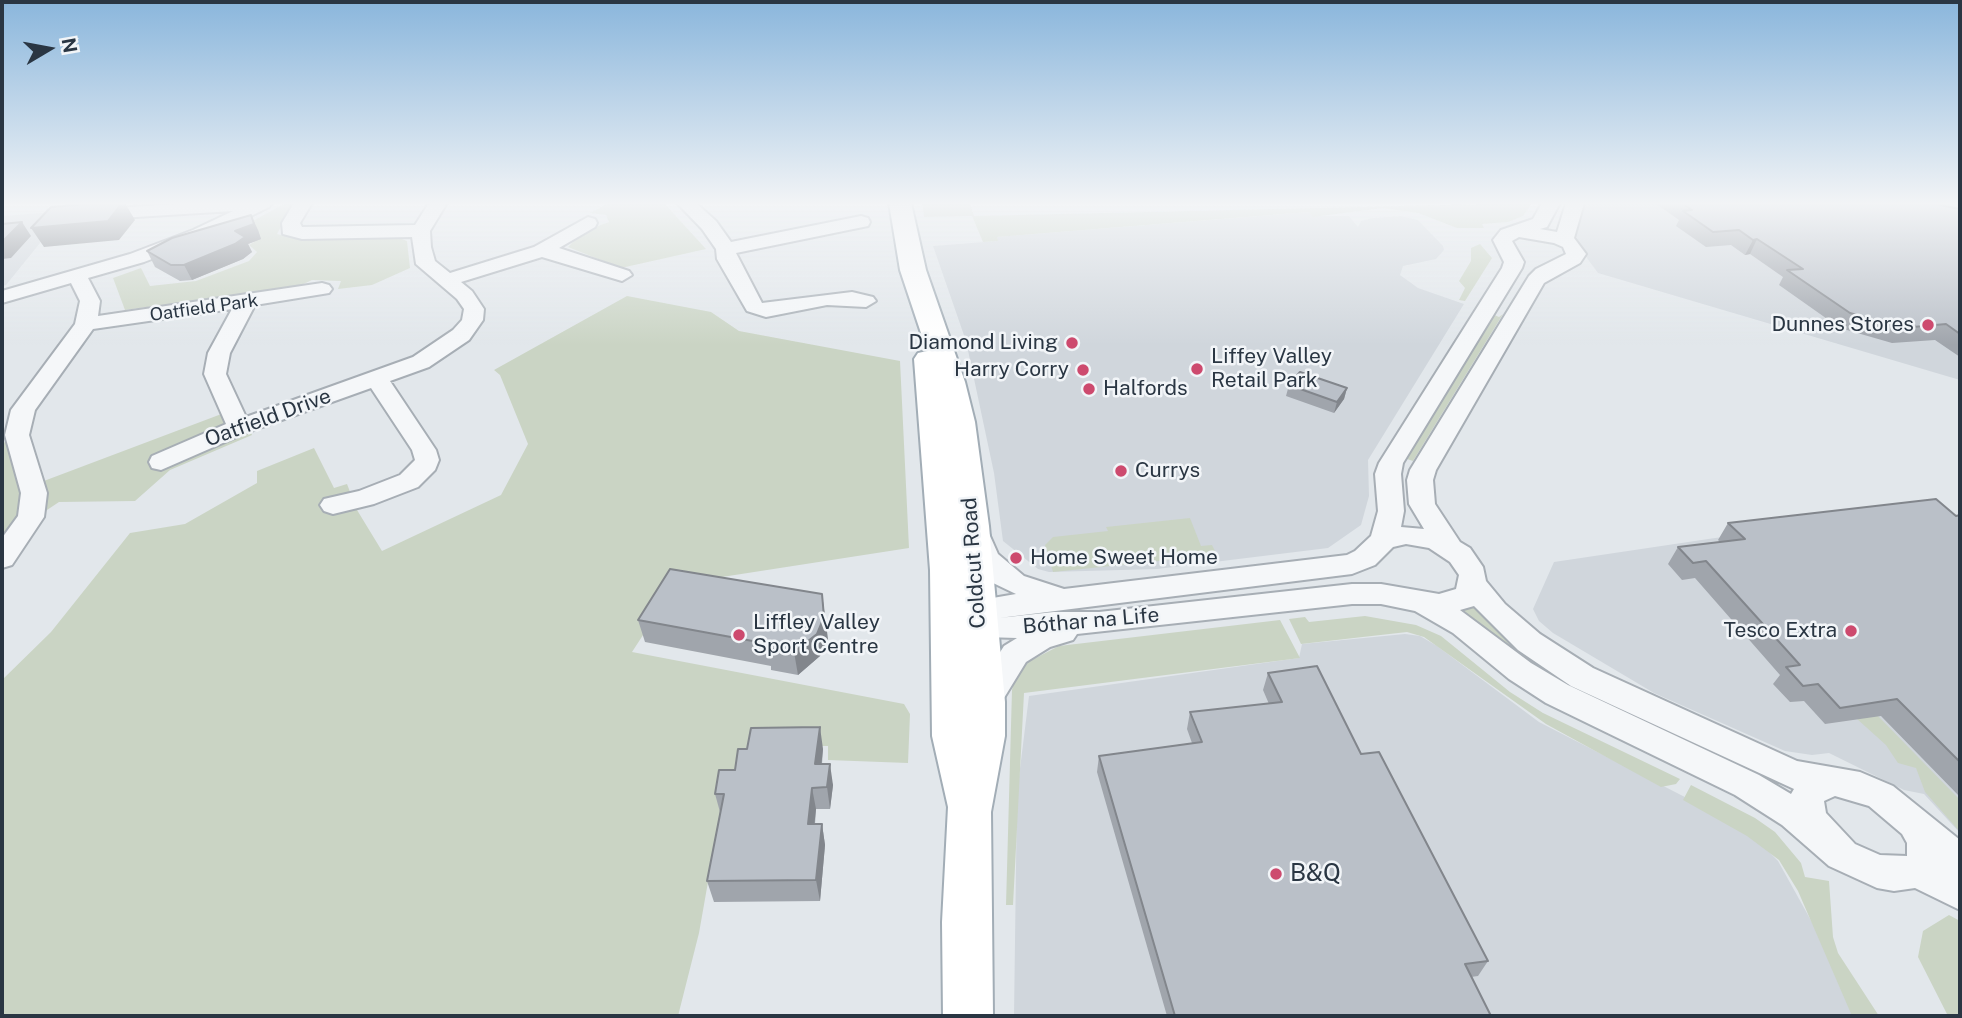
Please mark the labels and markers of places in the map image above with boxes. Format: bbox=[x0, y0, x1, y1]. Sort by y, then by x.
place label: Dunnes Stores bbox=[1771, 312, 1914, 338]
marker: Dunnes Stores bbox=[1920, 317, 1936, 333]
place label: Diamond Living bbox=[908, 330, 1058, 356]
marker: Diamond Living bbox=[1064, 335, 1080, 351]
place label: Liffey Valley Retail Park bbox=[1211, 344, 1332, 394]
place label: Harry Corry bbox=[954, 357, 1069, 383]
marker: Liffey Valley Retail Park bbox=[1189, 361, 1205, 377]
marker: Harry Corry bbox=[1075, 362, 1091, 378]
place label: Halfords bbox=[1103, 376, 1188, 402]
marker: Halfords bbox=[1081, 381, 1097, 397]
place label: Currys bbox=[1135, 458, 1200, 484]
marker: Currys bbox=[1113, 463, 1129, 479]
place label: Home Sweet Home bbox=[1030, 545, 1218, 571]
marker: Home Sweet Home bbox=[1008, 550, 1024, 566]
place label: Liffley Valley Sport Centre bbox=[753, 610, 880, 660]
place label: Tesco Extra bbox=[1723, 618, 1837, 644]
marker: Tesco Extra bbox=[1843, 623, 1859, 639]
marker: Liffley Valley Sport Centre bbox=[731, 627, 747, 643]
place label: B&Q bbox=[1290, 860, 1341, 888]
marker: B&Q bbox=[1268, 866, 1284, 882]

